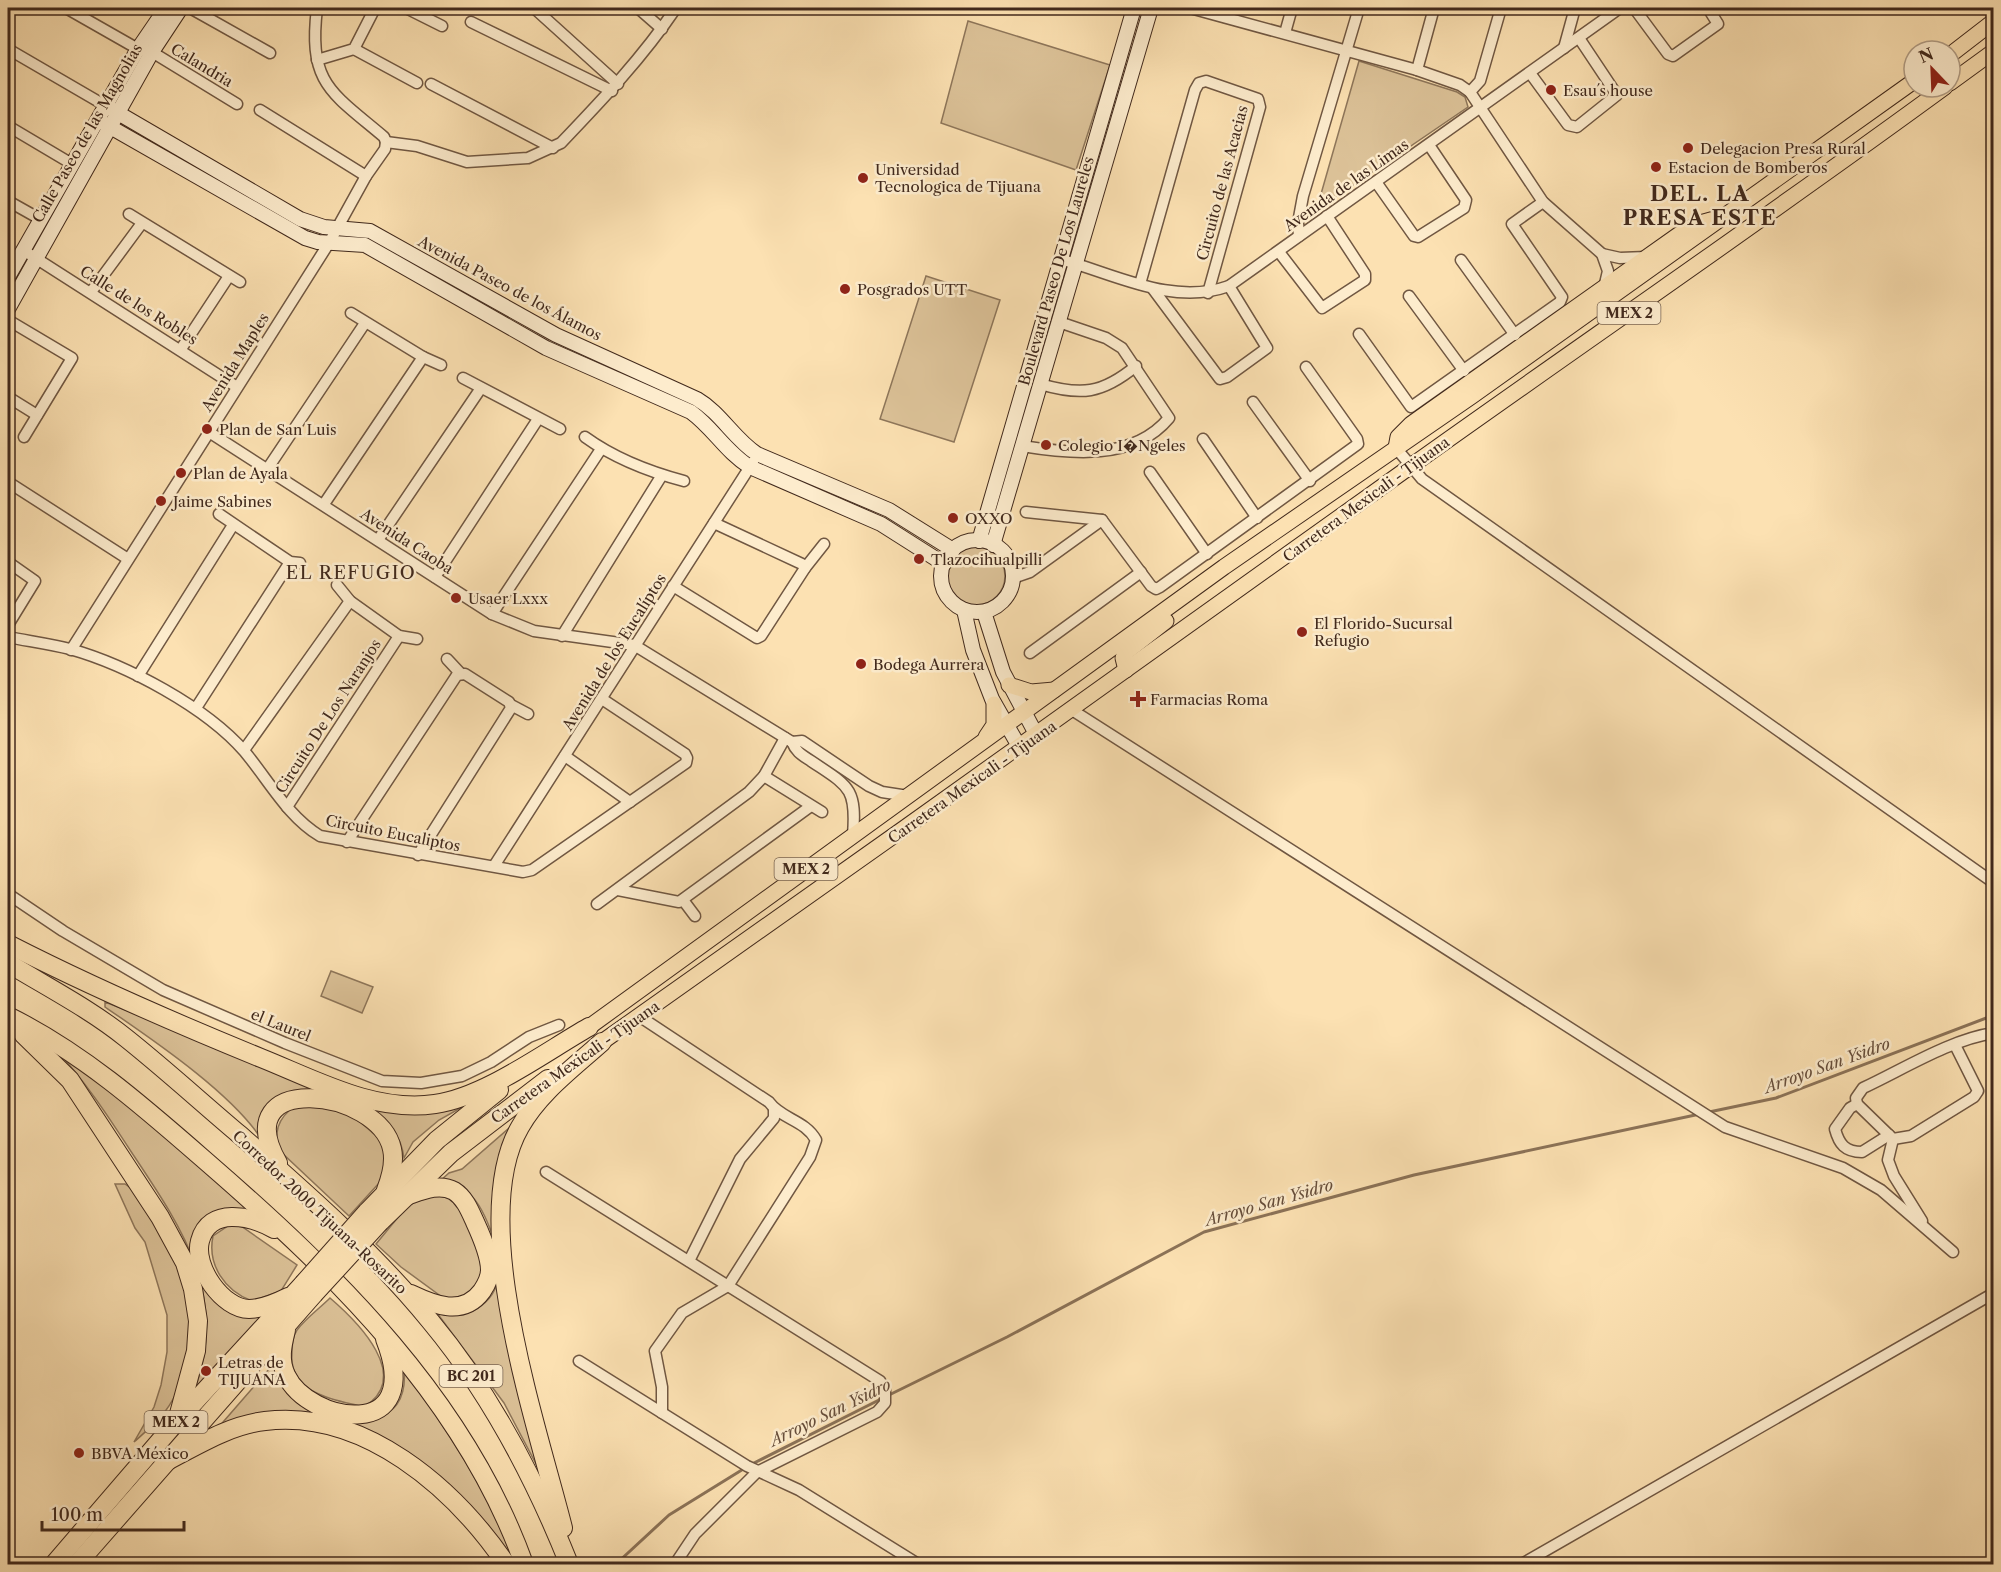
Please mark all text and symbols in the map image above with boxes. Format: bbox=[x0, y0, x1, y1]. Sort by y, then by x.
street label: Calandria bbox=[167, 39, 237, 91]
north arrow bbox=[1902, 39, 1962, 99]
street label: Calle Paseo de las Magnolias bbox=[28, 40, 146, 226]
text: N bbox=[1916, 43, 1937, 67]
place label: Esau´s house bbox=[1563, 81, 1653, 100]
marker: Esau´s house bbox=[1544, 83, 1558, 97]
street label: Circuito de las Acacias bbox=[1192, 103, 1252, 263]
street label: Avenida de las Limas bbox=[1279, 135, 1412, 236]
place label: Delegacion Presa Rural bbox=[1700, 139, 1866, 158]
marker: Delegacion Presa Rural bbox=[1681, 141, 1695, 155]
street label: Boulevard Paseo De Los Laureles bbox=[1014, 154, 1098, 388]
place label: Estacion de Bomberos bbox=[1668, 158, 1828, 177]
place label: Universidad Tecnologica de Tijuana bbox=[875, 160, 1041, 196]
marker: Estacion de Bomberos bbox=[1649, 160, 1663, 174]
marker: Universidad Tecnologica de Tijuana bbox=[856, 171, 870, 185]
district label: DEL. LA PRESA ESTE bbox=[1623, 181, 1777, 230]
street label: Avenida Paseo de los Álamos bbox=[414, 231, 605, 345]
street label: Calle de los Robles bbox=[77, 261, 201, 349]
place label: Posgrados UTT bbox=[857, 280, 968, 299]
marker: Posgrados UTT bbox=[838, 282, 852, 296]
road number: MEX 2 bbox=[1598, 302, 1660, 324]
street label: Avenida Maples bbox=[197, 309, 273, 416]
place label: Plan de San Luis bbox=[219, 420, 337, 439]
marker: Plan de San Luis bbox=[200, 422, 214, 436]
street label: Carretera Mexicali - Tijuana bbox=[1279, 432, 1453, 566]
place label: Colegio I�Ngeles bbox=[1058, 436, 1186, 455]
marker: Colegio I�Ngeles bbox=[1039, 438, 1053, 452]
place label: Plan de Ayala bbox=[193, 464, 288, 483]
marker: Plan de Ayala bbox=[174, 466, 188, 480]
place label: Jaime Sabines bbox=[171, 492, 272, 511]
marker: Jaime Sabines bbox=[154, 494, 168, 508]
street label: Avenida Caoba bbox=[356, 503, 457, 578]
place label: OXXO bbox=[965, 509, 1012, 528]
marker: OXXO bbox=[946, 511, 960, 525]
place label: Tlazocihualpilli bbox=[931, 550, 1043, 569]
marker: Tlazocihualpilli bbox=[912, 552, 926, 566]
district label: EL REFUGIO bbox=[286, 562, 416, 584]
street label: Avenida de los Eucalíptos bbox=[557, 570, 670, 735]
place label: Usaer Lxxx bbox=[468, 589, 548, 608]
marker: Usaer Lxxx bbox=[449, 591, 463, 605]
place label: El Florido-Sucursal Refugio bbox=[1314, 614, 1453, 650]
marker: El Florido-Sucursal Refugio bbox=[1295, 625, 1309, 639]
street label: Circuito De Los Naranjos bbox=[271, 635, 385, 797]
place label: Bodega Aurrera bbox=[873, 655, 984, 674]
marker: Bodega Aurrera bbox=[854, 657, 868, 671]
place label: Farmacias Roma bbox=[1150, 690, 1268, 709]
marker: Farmacias Roma bbox=[1131, 692, 1145, 706]
street label: Carretera Mexicali - Tijuana bbox=[884, 716, 1060, 848]
street label: Circuito Eucaliptos bbox=[324, 811, 462, 855]
road number: MEX 2 bbox=[774, 858, 838, 880]
street label: Carretera Mexicali - Tijuana bbox=[487, 996, 663, 1128]
street label: el Laurel bbox=[248, 1004, 314, 1046]
water label: Arroyo San Ysidro bbox=[1759, 1033, 1893, 1098]
street label: Corredor 2000 Tijuana-Rosarito bbox=[229, 1126, 411, 1298]
water label: Arroyo San Ysidro bbox=[1200, 1174, 1336, 1231]
place label: Letras de TIJUANA bbox=[218, 1353, 287, 1389]
marker: Letras de TIJUANA bbox=[199, 1364, 213, 1378]
road number: BC 201 bbox=[440, 1365, 502, 1387]
water label: Arroyo San Ysidro bbox=[763, 1374, 894, 1451]
road number: MEX 2 bbox=[144, 1411, 207, 1433]
place label: BBVA México bbox=[91, 1444, 189, 1463]
marker: BBVA México bbox=[72, 1446, 86, 1460]
scale bar bbox=[42, 1494, 184, 1532]
text: 100 m bbox=[51, 1504, 103, 1526]

